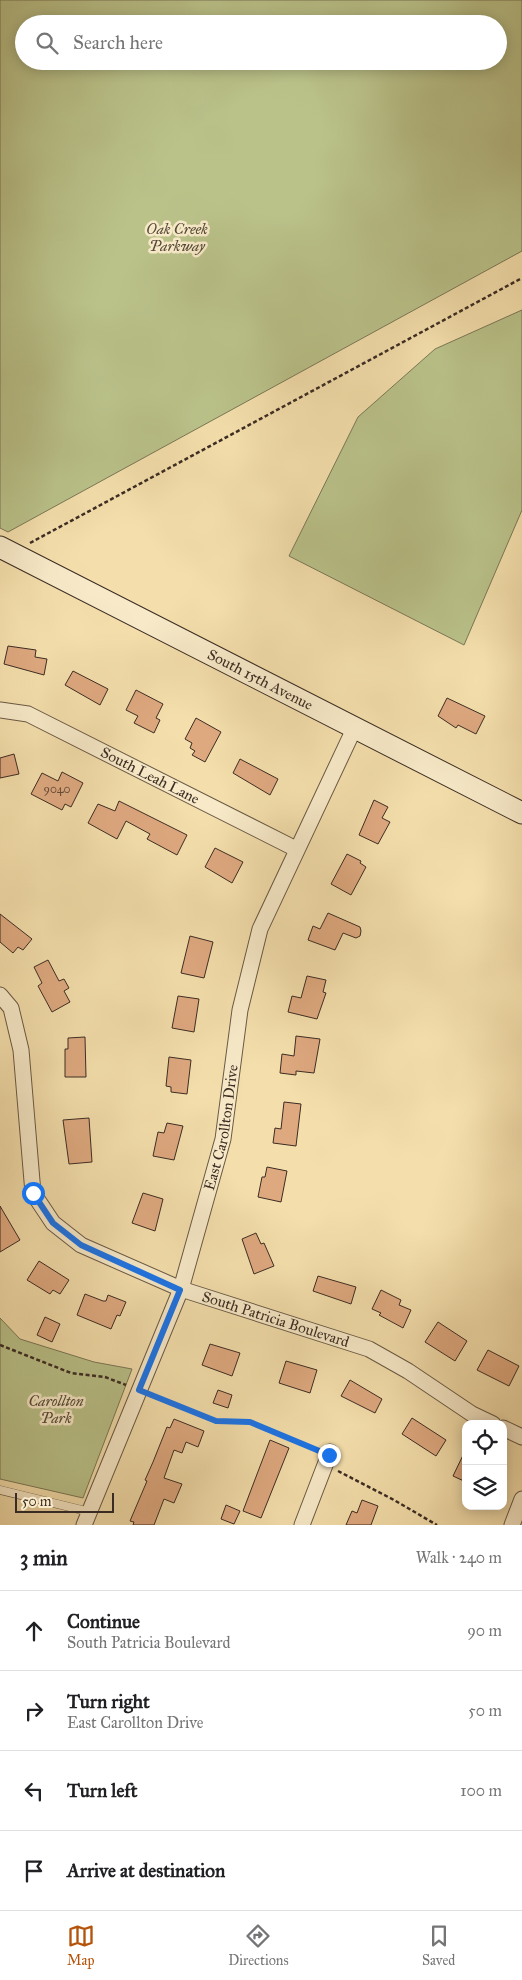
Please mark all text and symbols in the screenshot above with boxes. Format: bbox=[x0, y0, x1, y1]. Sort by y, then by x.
search box bbox=[15, 15, 507, 70]
icon: search bbox=[33, 29, 61, 57]
text: Search here bbox=[73, 31, 163, 54]
park label: Oak Creek Parkway bbox=[146, 220, 208, 255]
street label: South 15th Avenue bbox=[204, 645, 316, 714]
street label: South Leah Lane bbox=[98, 743, 203, 808]
house number: 9040 bbox=[43, 782, 71, 796]
street label: East Carollton Drive bbox=[200, 1063, 242, 1192]
route start bbox=[22, 1182, 45, 1205]
street label: South Patricia Boulevard bbox=[200, 1287, 352, 1351]
park label: Carollton Park bbox=[28, 1392, 84, 1427]
map controls bbox=[462, 1420, 507, 1510]
button: locate bbox=[462, 1420, 507, 1465]
route end bbox=[318, 1444, 341, 1467]
button: layers bbox=[462, 1465, 507, 1510]
scale bar bbox=[15, 1490, 114, 1513]
text: 50 m bbox=[22, 1493, 51, 1510]
text: 3 min bbox=[20, 1545, 68, 1571]
text: Walk · 240 m bbox=[416, 1548, 502, 1567]
text: Continue bbox=[67, 1610, 140, 1633]
icon: ahead bbox=[20, 1617, 48, 1645]
text: 90 m bbox=[467, 1621, 502, 1640]
text: South Patricia Boulevard bbox=[67, 1633, 230, 1652]
text: Turn right bbox=[67, 1690, 150, 1713]
icon: right bbox=[20, 1697, 48, 1725]
text: 50 m bbox=[468, 1701, 502, 1720]
text: East Carollton Drive bbox=[67, 1713, 203, 1732]
icon: left bbox=[20, 1777, 48, 1805]
text: Turn left bbox=[67, 1779, 137, 1802]
text: 100 m bbox=[460, 1781, 502, 1800]
icon: arrive bbox=[20, 1857, 48, 1885]
text: Arrive at destination bbox=[67, 1859, 225, 1882]
tab: Map bbox=[67, 1922, 95, 1969]
tab: Directions bbox=[228, 1922, 289, 1969]
tab: Saved bbox=[422, 1922, 455, 1969]

